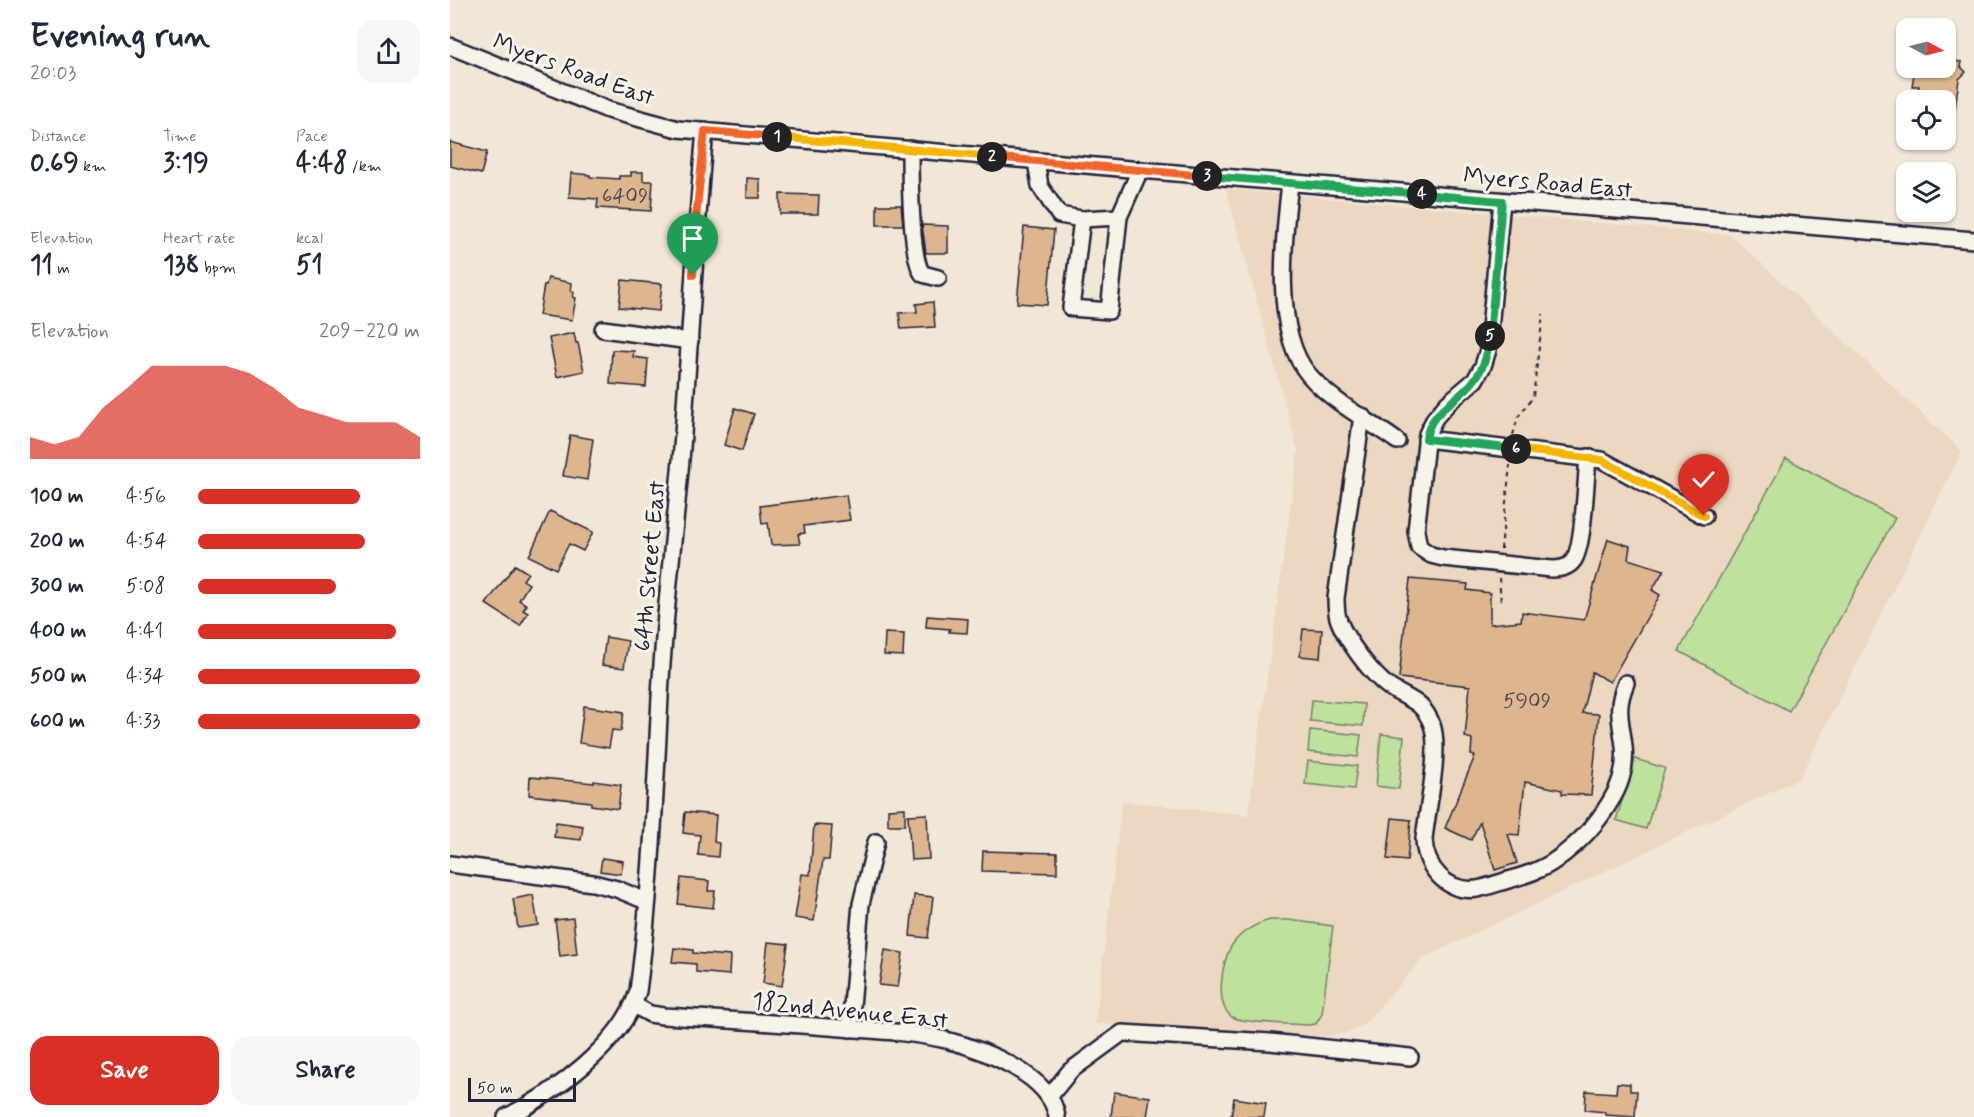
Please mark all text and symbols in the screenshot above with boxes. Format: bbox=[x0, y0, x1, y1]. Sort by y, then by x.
text: Evening run bbox=[30, 15, 210, 59]
north arrow bbox=[1896, 18, 1956, 78]
map controls bbox=[1896, 18, 1956, 222]
button: share bbox=[357, 20, 420, 83]
street label: Myers Road East bbox=[489, 27, 659, 114]
text: 20:03 bbox=[30, 60, 76, 87]
button: locate bbox=[1896, 90, 1956, 150]
pin: 1 bbox=[762, 122, 792, 152]
text: Distance bbox=[30, 126, 86, 147]
text: Time bbox=[163, 126, 197, 147]
text: Pace bbox=[296, 126, 328, 147]
text: 1 bbox=[773, 126, 781, 147]
pin: 2 bbox=[977, 142, 1007, 172]
text: 2 bbox=[988, 146, 996, 167]
text: 0.69 bbox=[30, 147, 79, 181]
text: 3:19 bbox=[163, 147, 209, 181]
text: 4:48 bbox=[296, 147, 347, 181]
text: km bbox=[79, 156, 106, 177]
text: /km bbox=[347, 156, 382, 177]
pin: 3 bbox=[1192, 161, 1222, 191]
street label: Myers Road East bbox=[1462, 161, 1634, 206]
button: layers bbox=[1896, 162, 1956, 222]
text: 3 bbox=[1203, 165, 1211, 186]
pin: 4 bbox=[1407, 179, 1437, 209]
house number: 6409 bbox=[602, 182, 648, 210]
text: 4 bbox=[1417, 183, 1427, 204]
pin bbox=[667, 213, 718, 275]
icon: arrive bbox=[676, 222, 709, 255]
text: Elevation bbox=[30, 228, 93, 249]
text: Heart rate bbox=[163, 228, 235, 249]
text: kcal bbox=[296, 228, 323, 249]
text: 11 bbox=[30, 249, 53, 283]
text: 138 bbox=[163, 249, 200, 283]
text: 51 bbox=[296, 249, 323, 283]
text: m bbox=[53, 258, 70, 279]
text: bpm bbox=[200, 258, 236, 279]
text: Elevation bbox=[30, 318, 109, 345]
text: 209–220 m bbox=[319, 318, 420, 345]
pin: 5 bbox=[1475, 321, 1505, 351]
text: 5 bbox=[1485, 325, 1495, 346]
pin: 6 bbox=[1501, 434, 1531, 464]
text: 6 bbox=[1512, 438, 1520, 459]
pin bbox=[1678, 454, 1729, 516]
icon: check bbox=[1687, 463, 1720, 496]
street label: 64th Street East bbox=[628, 479, 673, 653]
text: 100 m bbox=[30, 483, 84, 510]
text: 4:56 bbox=[126, 483, 166, 510]
text: 200 m bbox=[30, 528, 85, 555]
text: 4:54 bbox=[126, 528, 167, 555]
text: 300 m bbox=[30, 573, 84, 600]
text: 5:08 bbox=[126, 573, 165, 600]
text: 400 m bbox=[30, 618, 86, 645]
text: 4:41 bbox=[126, 618, 163, 645]
text: 500 m bbox=[30, 663, 87, 690]
text: 4:34 bbox=[126, 663, 164, 690]
house number: 5909 bbox=[1503, 687, 1551, 715]
text: 600 m bbox=[30, 708, 85, 735]
text: 4:33 bbox=[126, 708, 160, 735]
street label: 182nd Avenue East bbox=[750, 986, 950, 1037]
button: Save bbox=[30, 1036, 219, 1105]
button: Share bbox=[231, 1036, 420, 1105]
scale bar bbox=[468, 1075, 576, 1102]
text: 50 m bbox=[477, 1078, 513, 1099]

